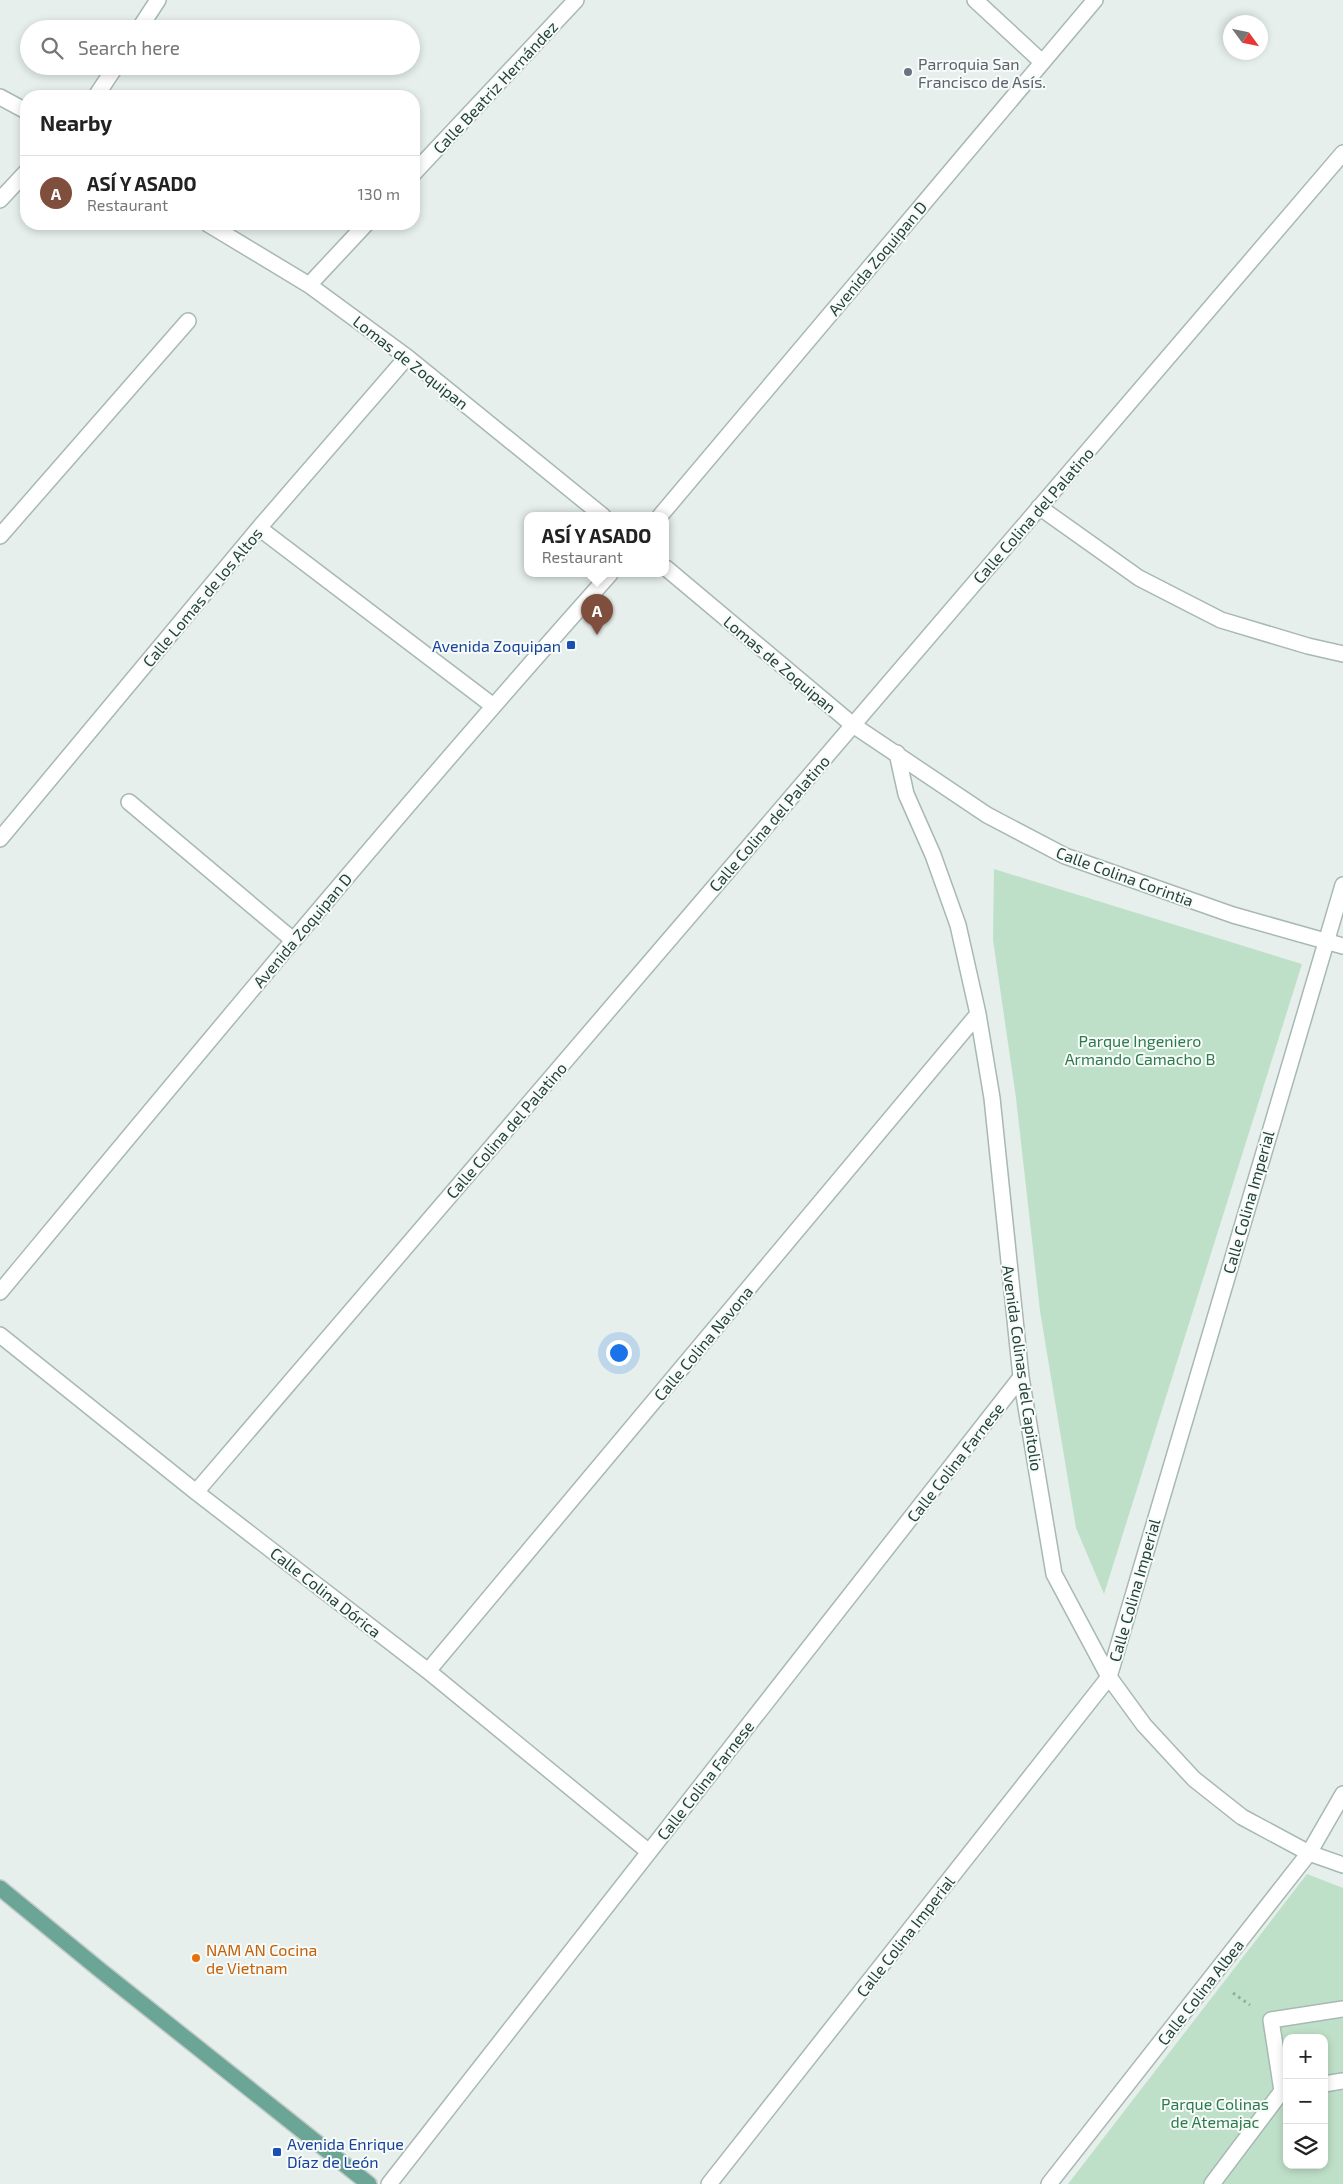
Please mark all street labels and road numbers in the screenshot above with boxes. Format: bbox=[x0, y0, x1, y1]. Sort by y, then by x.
street label: Calle Beatriz Hernández bbox=[429, 17, 561, 157]
street label: Avenida Zoquipan D bbox=[824, 197, 930, 319]
street label: Lomas de Zoquipan bbox=[350, 311, 472, 413]
street label: Calle Colina del Palatino bbox=[969, 443, 1097, 587]
street label: Calle Lomas de los Altos bbox=[138, 524, 266, 670]
street label: Lomas de Zoquipan bbox=[720, 611, 840, 717]
street label: Calle Colina del Palatino bbox=[705, 751, 833, 895]
street label: Calle Colina Corintia bbox=[1054, 842, 1196, 910]
street label: Avenida Zoquipan D bbox=[249, 869, 355, 991]
street label: Calle Colina del Palatino bbox=[442, 1058, 570, 1202]
street label: Calle Colina Imperial bbox=[1218, 1128, 1278, 1276]
street label: Avenida Colinas del Capitolio bbox=[999, 1264, 1047, 1472]
street label: Calle Colina Navona bbox=[650, 1282, 756, 1404]
street label: Calle Colina Farnese bbox=[903, 1399, 1007, 1525]
street label: Calle Colina Imperial bbox=[1104, 1516, 1164, 1664]
street label: Calle Colina Dórica bbox=[267, 1543, 385, 1641]
street label: Calle Colina Farnese bbox=[653, 1717, 757, 1843]
street label: Calle Colina Imperial bbox=[852, 1872, 958, 2000]
street label: Calle Colina Albea bbox=[1153, 1935, 1247, 2049]

